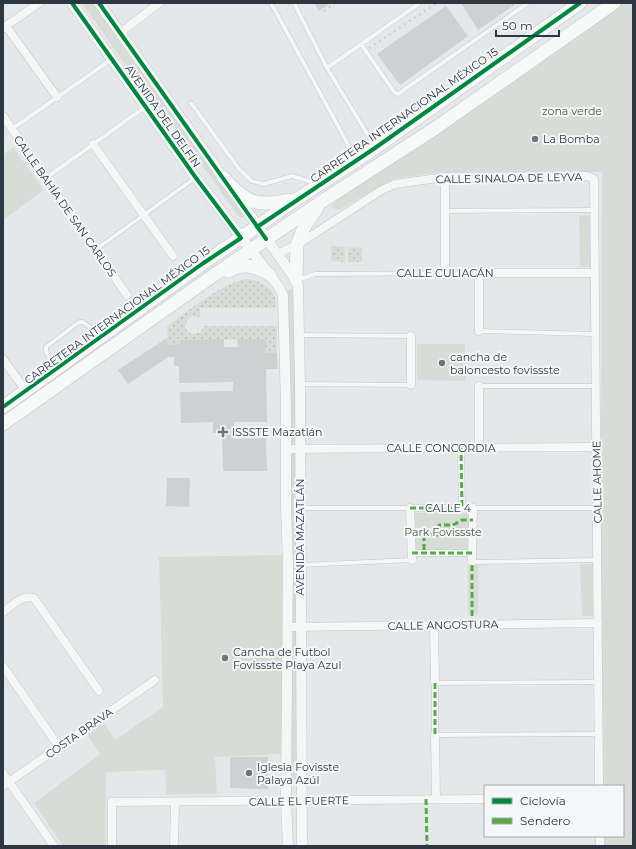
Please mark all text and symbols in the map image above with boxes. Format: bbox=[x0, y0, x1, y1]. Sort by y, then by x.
scale bar bbox=[496, 12, 559, 38]
text: 50 m bbox=[502, 18, 533, 33]
street label: CARRETERA INTERNACIONAL MÉXICO 15 bbox=[307, 44, 501, 186]
street label: AVENIDA DEL DELFÍN bbox=[122, 62, 204, 170]
park label: zona verde bbox=[542, 104, 602, 118]
place label: La Bomba bbox=[543, 132, 600, 146]
street label: CALLE BAHÍA DE SAN CARLOS bbox=[11, 133, 119, 280]
marker: La Bomba bbox=[530, 134, 540, 144]
street label: CALLE SINALOA DE LEYVA bbox=[435, 170, 583, 186]
street label: CARRETERA INTERNACIONAL MÉXICO 15 bbox=[21, 243, 213, 387]
street label: CALLE CULIACÁN bbox=[396, 266, 494, 280]
place label: cancha de baloncesto fovissste bbox=[450, 350, 560, 377]
marker: cancha de baloncesto fovissste bbox=[437, 358, 447, 368]
place label: ISSSTE Mazatlán bbox=[232, 425, 323, 439]
marker: ISSSTE Mazatlán bbox=[217, 426, 229, 438]
street label: CALLE CONCORDIA bbox=[386, 441, 496, 455]
street label: CALLE AHOME bbox=[589, 441, 605, 523]
street label: AVENIDA MAZATLÁN bbox=[293, 478, 307, 596]
street label: CALLE 4 bbox=[425, 501, 472, 515]
park label: Park Fovissste bbox=[404, 525, 482, 539]
street label: CALLE ANGOSTURA bbox=[388, 617, 499, 633]
place label: Cancha de Futbol Fovissste Playa Azul bbox=[233, 645, 341, 672]
marker: Cancha de Futbol Fovissste Playa Azul bbox=[220, 653, 230, 663]
street label: COSTA BRAVA bbox=[43, 705, 115, 761]
place label: Iglesia Fovisste Palaya Azúl bbox=[257, 760, 340, 787]
marker: Iglesia Fovisste Palaya Azúl bbox=[244, 768, 254, 778]
legend bbox=[484, 785, 624, 837]
street label: CALLE EL FUERTE bbox=[249, 793, 349, 809]
text: Ciclovía bbox=[520, 793, 566, 808]
text: Sendero bbox=[520, 813, 570, 828]

